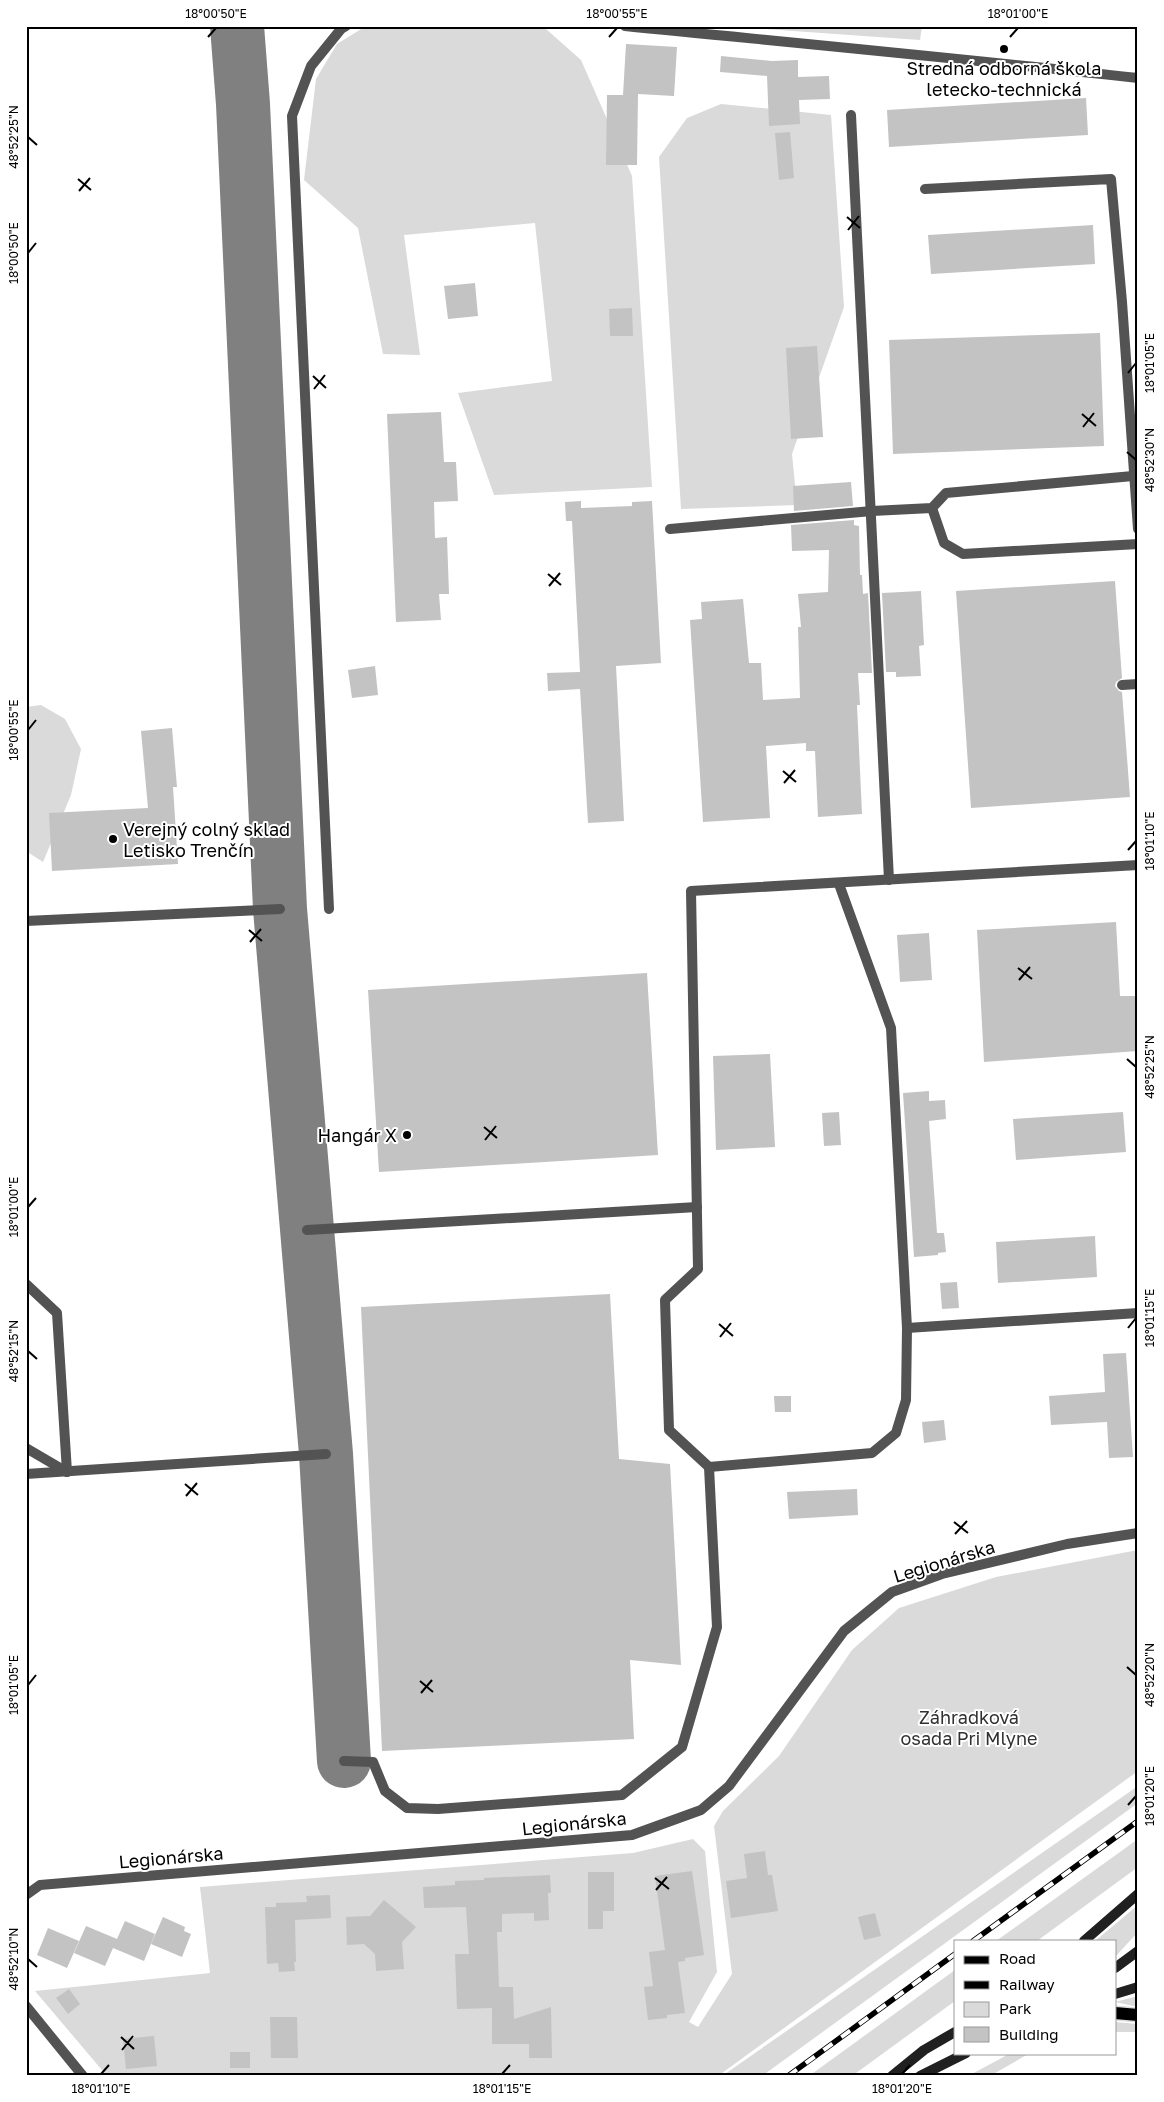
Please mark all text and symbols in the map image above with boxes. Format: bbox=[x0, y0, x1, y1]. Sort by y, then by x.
text: 18°00'50"E bbox=[185, 6, 247, 21]
text: 18°00'55"E bbox=[586, 6, 648, 21]
text: 18°01'00"E bbox=[988, 6, 1048, 21]
marker: Stredná odborná škola letecko-technická bbox=[998, 43, 1010, 55]
place label: Stredná odborná škola letecko-technická bbox=[906, 57, 1102, 100]
text: 48°52'25"N bbox=[6, 105, 21, 169]
text: 18°00'50"E bbox=[6, 222, 21, 284]
text: 18°01'05"E bbox=[1142, 333, 1157, 393]
text: 48°52'30"N bbox=[1142, 428, 1157, 492]
text: 18°00'55"E bbox=[6, 699, 21, 761]
text: 18°01'10"E bbox=[1142, 812, 1157, 870]
place label: Verejný colný sklad Letisko Trenčín bbox=[123, 818, 290, 861]
marker: Verejný colný sklad Letisko Trenčín bbox=[107, 833, 119, 845]
text: 48°52'25"N bbox=[1142, 1035, 1157, 1099]
place label: Hangár X bbox=[317, 1124, 397, 1146]
marker: Hangár X bbox=[401, 1129, 413, 1141]
text: 18°01'00"E bbox=[6, 1177, 21, 1237]
text: 18°01'15"E bbox=[1142, 1289, 1157, 1347]
text: 48°52'15"N bbox=[6, 1320, 21, 1382]
street label: Legionárska bbox=[890, 1535, 998, 1587]
text: 48°52'20"N bbox=[1142, 1643, 1157, 1707]
text: 18°01'05"E bbox=[6, 1655, 21, 1715]
park label: Záhradková osada Pri Mlyne bbox=[901, 1706, 1037, 1749]
text: 18°01'20"E bbox=[1142, 1766, 1157, 1826]
street label: Legionárska bbox=[521, 1807, 627, 1839]
street label: Legionárska bbox=[118, 1841, 224, 1873]
text: 48°52'10"N bbox=[6, 1928, 21, 1990]
legend bbox=[954, 1940, 1116, 2054]
text: Road bbox=[999, 1949, 1036, 1967]
text: Railway bbox=[999, 1975, 1055, 1993]
text: Park bbox=[999, 1999, 1032, 2017]
text: Building bbox=[999, 2025, 1059, 2043]
text: 18°01'10"E bbox=[72, 2081, 130, 2096]
text: 18°01'15"E bbox=[473, 2081, 531, 2096]
text: 18°01'20"E bbox=[872, 2081, 932, 2096]

